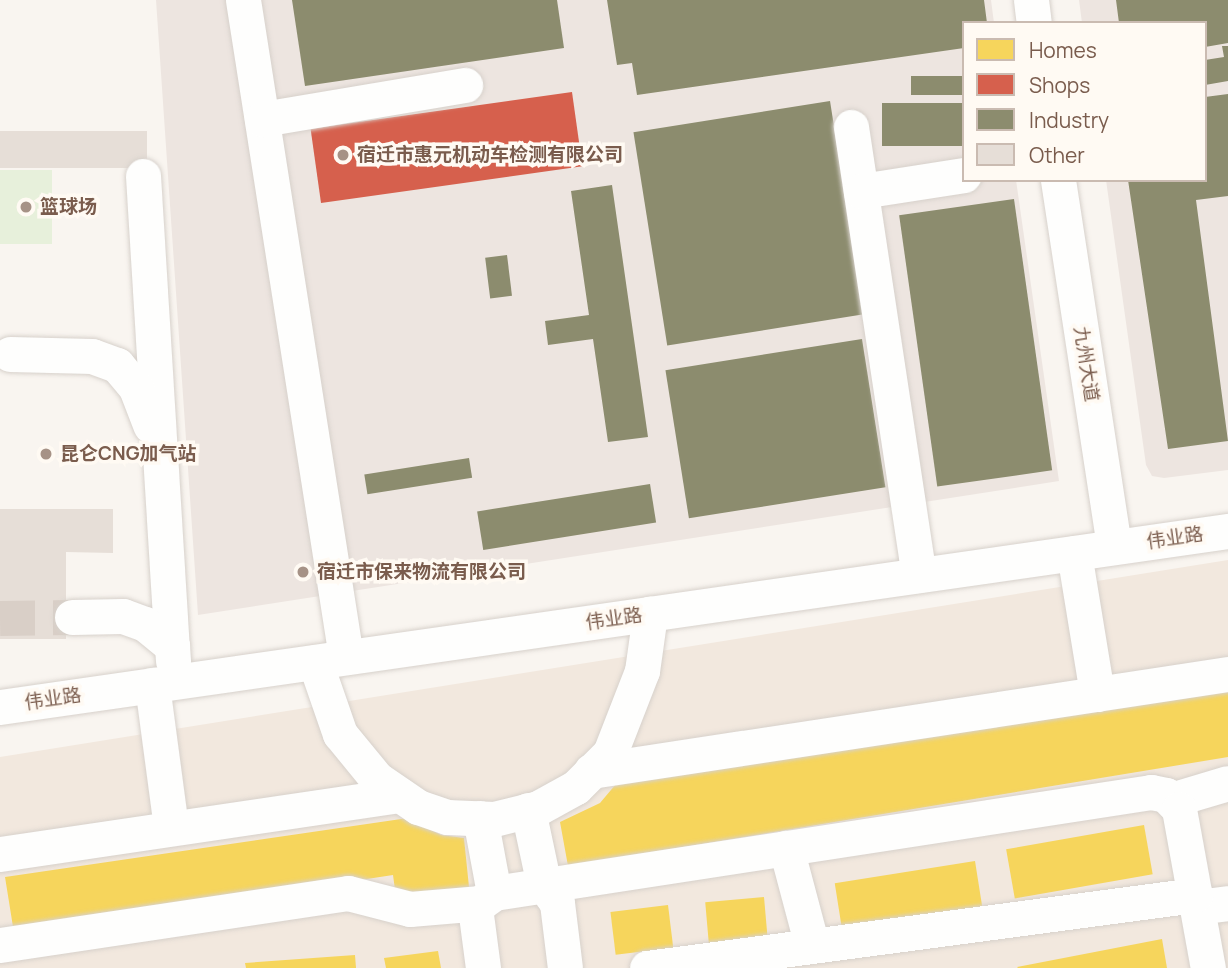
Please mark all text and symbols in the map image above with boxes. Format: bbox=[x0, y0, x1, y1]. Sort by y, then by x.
legend bbox=[962, 21, 1207, 182]
text: Homes bbox=[1029, 36, 1097, 64]
text: Shops bbox=[1029, 71, 1090, 99]
text: Industry bbox=[1029, 106, 1109, 134]
text: Other bbox=[1029, 141, 1085, 169]
place label: 宿迁市惠元机动车检测有限公司 bbox=[357, 144, 623, 166]
marker: 宿迁市惠元机动车检测有限公司 bbox=[335, 147, 351, 163]
place label: 篮球场 bbox=[40, 196, 97, 218]
marker: 篮球场 bbox=[18, 199, 34, 215]
street label: 九州大道 bbox=[1069, 325, 1103, 403]
place label: 昆仑CNG加气站 bbox=[60, 443, 197, 465]
marker: 昆仑CNG加气站 bbox=[38, 446, 54, 462]
street label: 伟业路 bbox=[1145, 523, 1205, 553]
place label: 宿迁市保来物流有限公司 bbox=[317, 561, 526, 583]
marker: 宿迁市保来物流有限公司 bbox=[295, 564, 311, 580]
street label: 伟业路 bbox=[584, 604, 644, 634]
street label: 伟业路 bbox=[23, 684, 83, 714]

